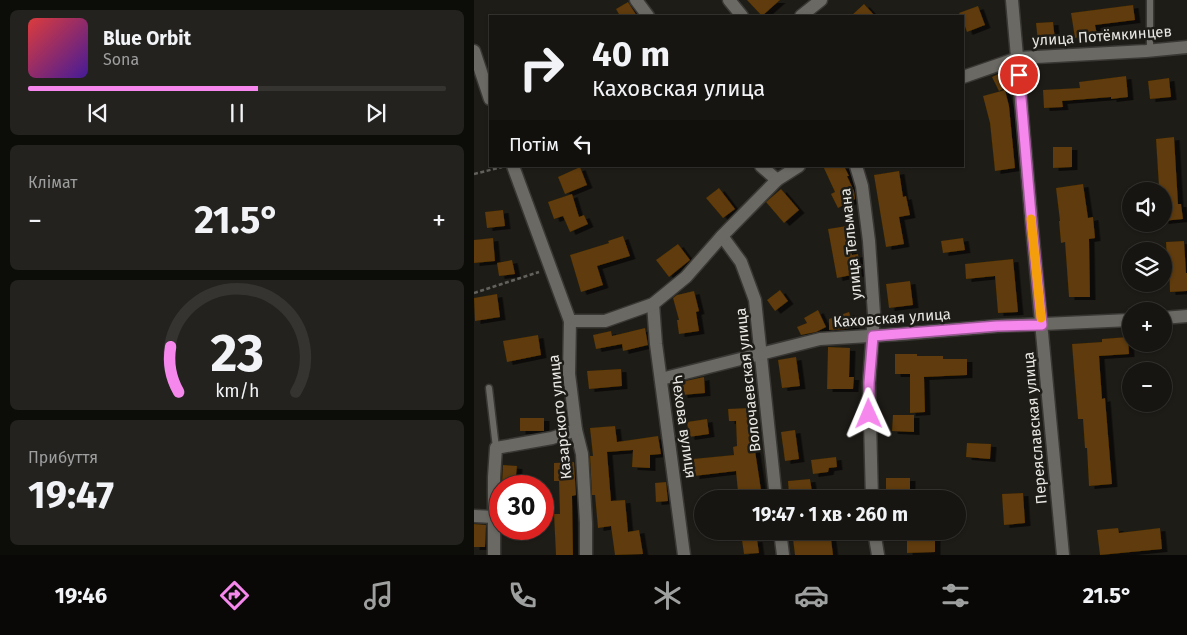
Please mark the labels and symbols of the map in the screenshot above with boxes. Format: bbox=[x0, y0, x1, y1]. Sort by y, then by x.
street label: улица Потёмкинцев bbox=[1032, 22, 1172, 50]
pin bbox=[998, 54, 1040, 96]
street label: улица Тельмана bbox=[836, 187, 866, 301]
street label: Каховская улица bbox=[832, 305, 952, 331]
street label: Волочаевская улица bbox=[731, 307, 765, 453]
street label: Переяславская улица bbox=[1019, 351, 1051, 505]
street label: Казарского улица bbox=[544, 354, 576, 480]
street label: Чехова вулиця bbox=[668, 374, 700, 480]
position arrow bbox=[842, 387, 894, 439]
speed limit sign: 30 bbox=[489, 475, 554, 540]

